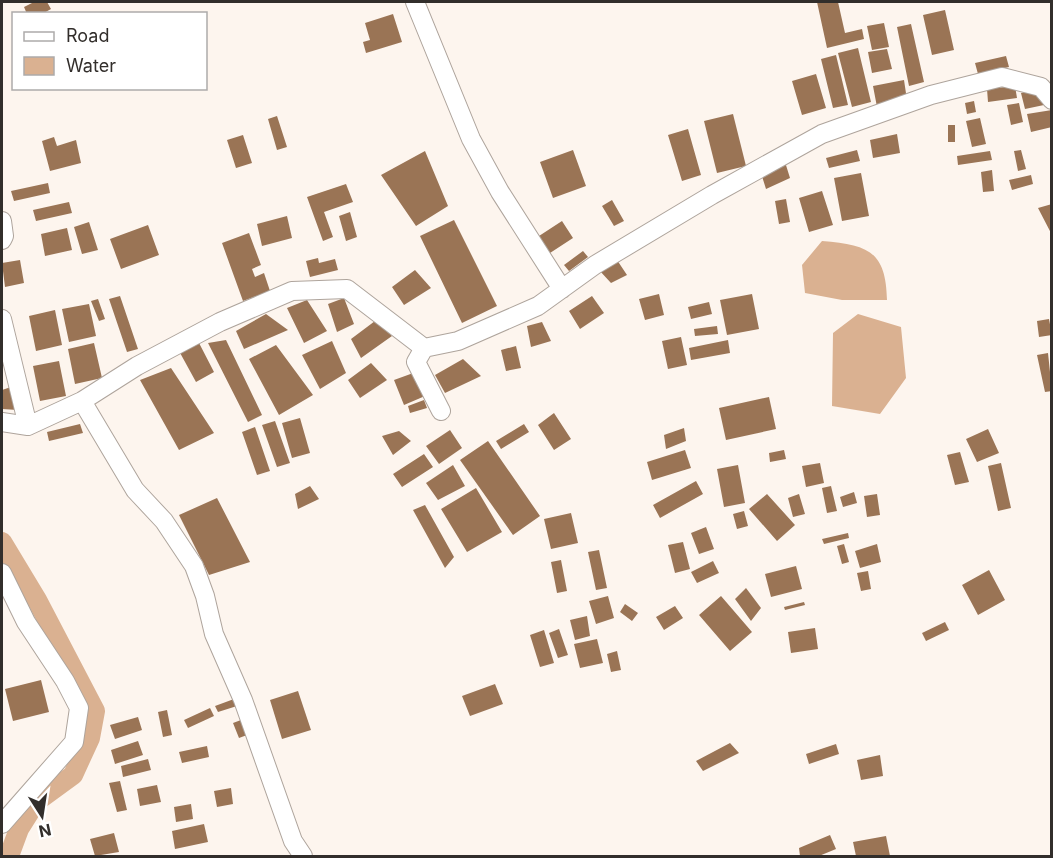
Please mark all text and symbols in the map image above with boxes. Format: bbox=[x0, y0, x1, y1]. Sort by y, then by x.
legend bbox=[12, 12, 207, 90]
text: Road bbox=[66, 25, 109, 46]
text: Water bbox=[66, 55, 116, 76]
north arrow bbox=[12, 786, 72, 846]
text: N bbox=[37, 820, 53, 842]

